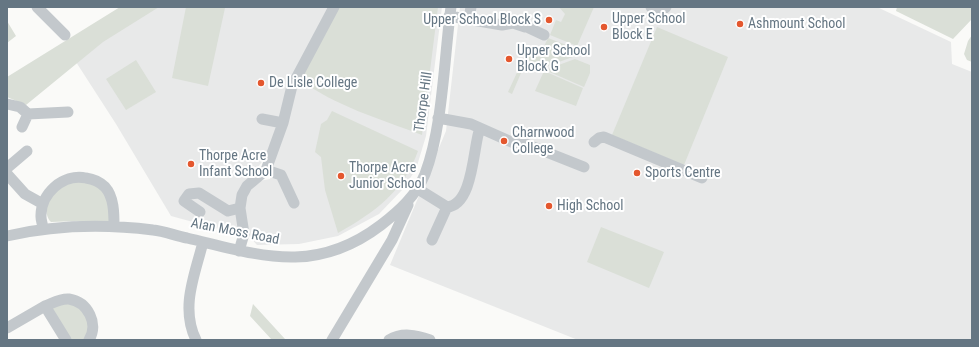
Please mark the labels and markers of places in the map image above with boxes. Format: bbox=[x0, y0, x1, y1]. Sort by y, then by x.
place label: Upper School Block E bbox=[612, 11, 685, 44]
place label: Upper School Block S bbox=[423, 12, 541, 28]
marker: Upper School Block S bbox=[544, 15, 554, 25]
place label: Ashmount School bbox=[748, 16, 845, 32]
marker: Ashmount School bbox=[735, 19, 745, 29]
marker: Upper School Block E bbox=[599, 22, 609, 32]
place label: Upper School Block G bbox=[517, 43, 590, 76]
marker: Upper School Block G bbox=[504, 54, 514, 64]
place label: De Lisle College bbox=[269, 75, 357, 91]
marker: De Lisle College bbox=[256, 78, 266, 88]
place label: Charnwood College bbox=[512, 125, 575, 158]
marker: Charnwood College bbox=[499, 136, 509, 146]
place label: Thorpe Acre Infant School bbox=[199, 148, 272, 180]
marker: Thorpe Acre Infant School bbox=[186, 159, 196, 169]
place label: Thorpe Acre Junior School bbox=[349, 160, 425, 192]
place label: Sports Centre bbox=[645, 165, 721, 181]
marker: Sports Centre bbox=[632, 168, 642, 178]
marker: Thorpe Acre Junior School bbox=[336, 171, 346, 181]
place label: High School bbox=[557, 198, 624, 214]
marker: High School bbox=[544, 201, 554, 211]

